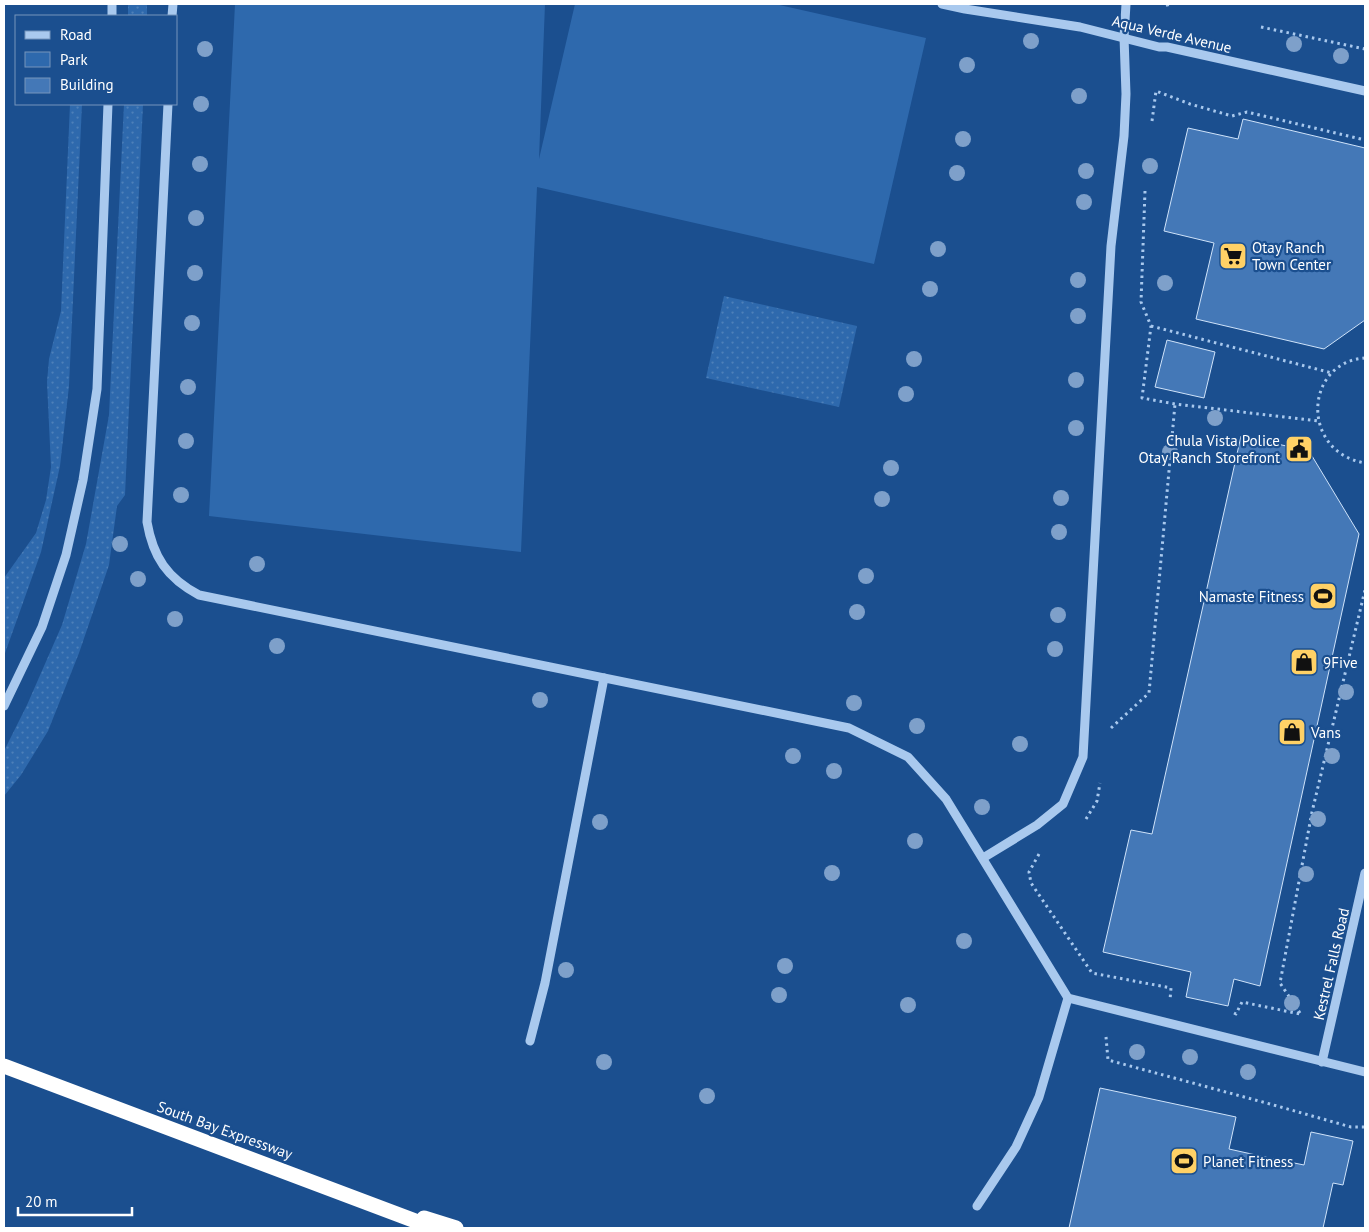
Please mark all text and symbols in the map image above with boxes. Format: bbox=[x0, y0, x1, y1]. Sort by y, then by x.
street label: Aqua Verde Avenue bbox=[1110, 11, 1234, 57]
legend bbox=[15, 15, 178, 105]
text: Road bbox=[60, 25, 92, 44]
text: Park bbox=[60, 50, 88, 69]
text: Building bbox=[60, 75, 114, 94]
place label: Otay Ranch Town Center bbox=[1252, 238, 1331, 274]
supermarket icon: Otay Ranch Town Center bbox=[1218, 241, 1248, 271]
place label: Chula Vista Police Otay Ranch Storefront bbox=[1139, 431, 1280, 467]
public building icon: Chula Vista Police Otay Ranch Storefront bbox=[1284, 434, 1314, 464]
sports icon: Namaste Fitness bbox=[1308, 581, 1338, 611]
place label: Namaste Fitness bbox=[1199, 587, 1304, 606]
shop icon: 9Five bbox=[1289, 647, 1319, 677]
place label: 9Five bbox=[1323, 653, 1358, 672]
shop icon: Vans bbox=[1277, 717, 1307, 747]
place label: Vans bbox=[1310, 723, 1341, 742]
street label: Kestrel Falls Road bbox=[1309, 906, 1353, 1022]
street label: South Bay Expressway bbox=[155, 1097, 295, 1163]
sports icon: Planet Fitness bbox=[1169, 1146, 1199, 1176]
place label: Planet Fitness bbox=[1203, 1152, 1293, 1171]
scale bar bbox=[18, 1184, 131, 1216]
text: 20 m bbox=[25, 1192, 58, 1211]

